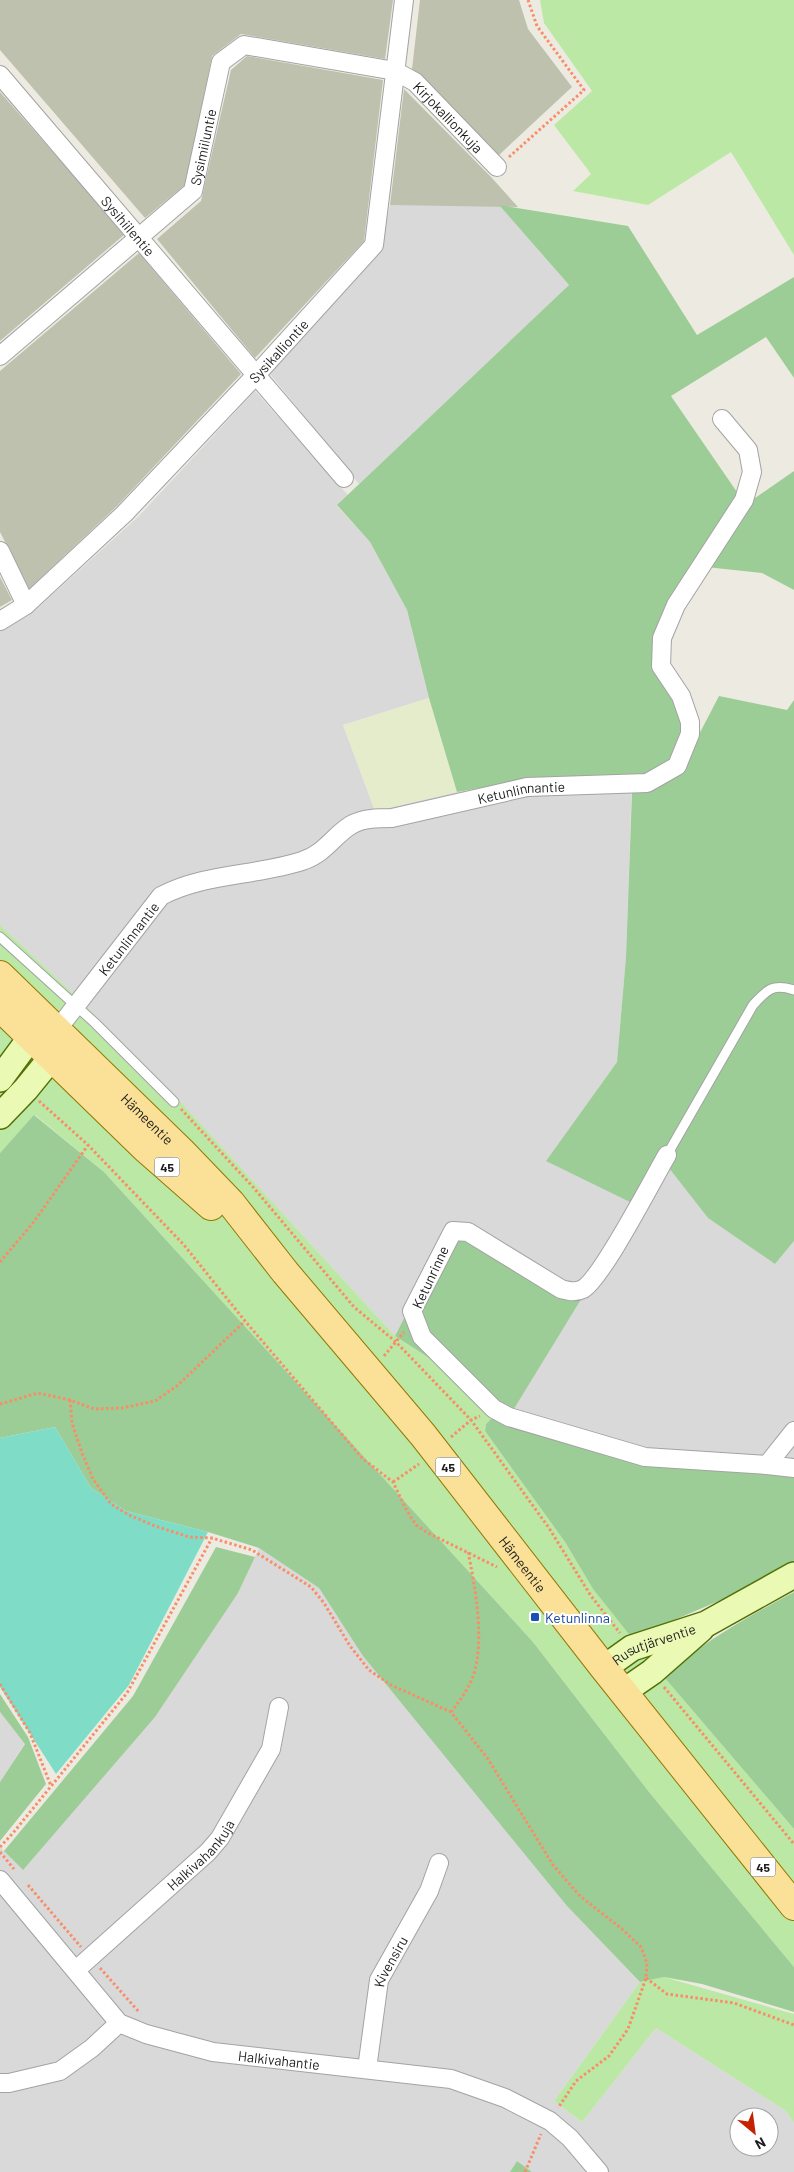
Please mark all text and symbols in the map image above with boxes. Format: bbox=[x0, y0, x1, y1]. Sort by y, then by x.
street label: Kirjokallionkuja bbox=[410, 78, 487, 156]
street label: Sysimiiluntie bbox=[186, 107, 219, 187]
street label: Sysihiilentie bbox=[98, 192, 159, 259]
street label: Sysikalliontie bbox=[245, 315, 311, 386]
street label: Ketunlinnantie bbox=[476, 777, 565, 807]
street label: Ketunlinnantie bbox=[94, 898, 162, 979]
street label: Hämeentie bbox=[118, 1089, 177, 1148]
road number: 45 bbox=[154, 1158, 180, 1176]
street label: Ketunrinne bbox=[408, 1243, 452, 1311]
road number: 45 bbox=[436, 1458, 460, 1476]
street label: Hämeentie bbox=[496, 1532, 550, 1595]
place label: Ketunlinna bbox=[545, 1609, 610, 1626]
marker: Ketunlinna bbox=[529, 1611, 541, 1623]
street label: Rusutjärventie bbox=[608, 1620, 698, 1668]
street label: Halkivahankuja bbox=[163, 1816, 237, 1893]
road number: 45 bbox=[750, 1858, 776, 1876]
street label: Kivensiru bbox=[370, 1933, 411, 1988]
street label: Halkivahantie bbox=[237, 2046, 321, 2073]
north arrow bbox=[729, 2107, 779, 2157]
text: N bbox=[752, 2134, 769, 2153]

